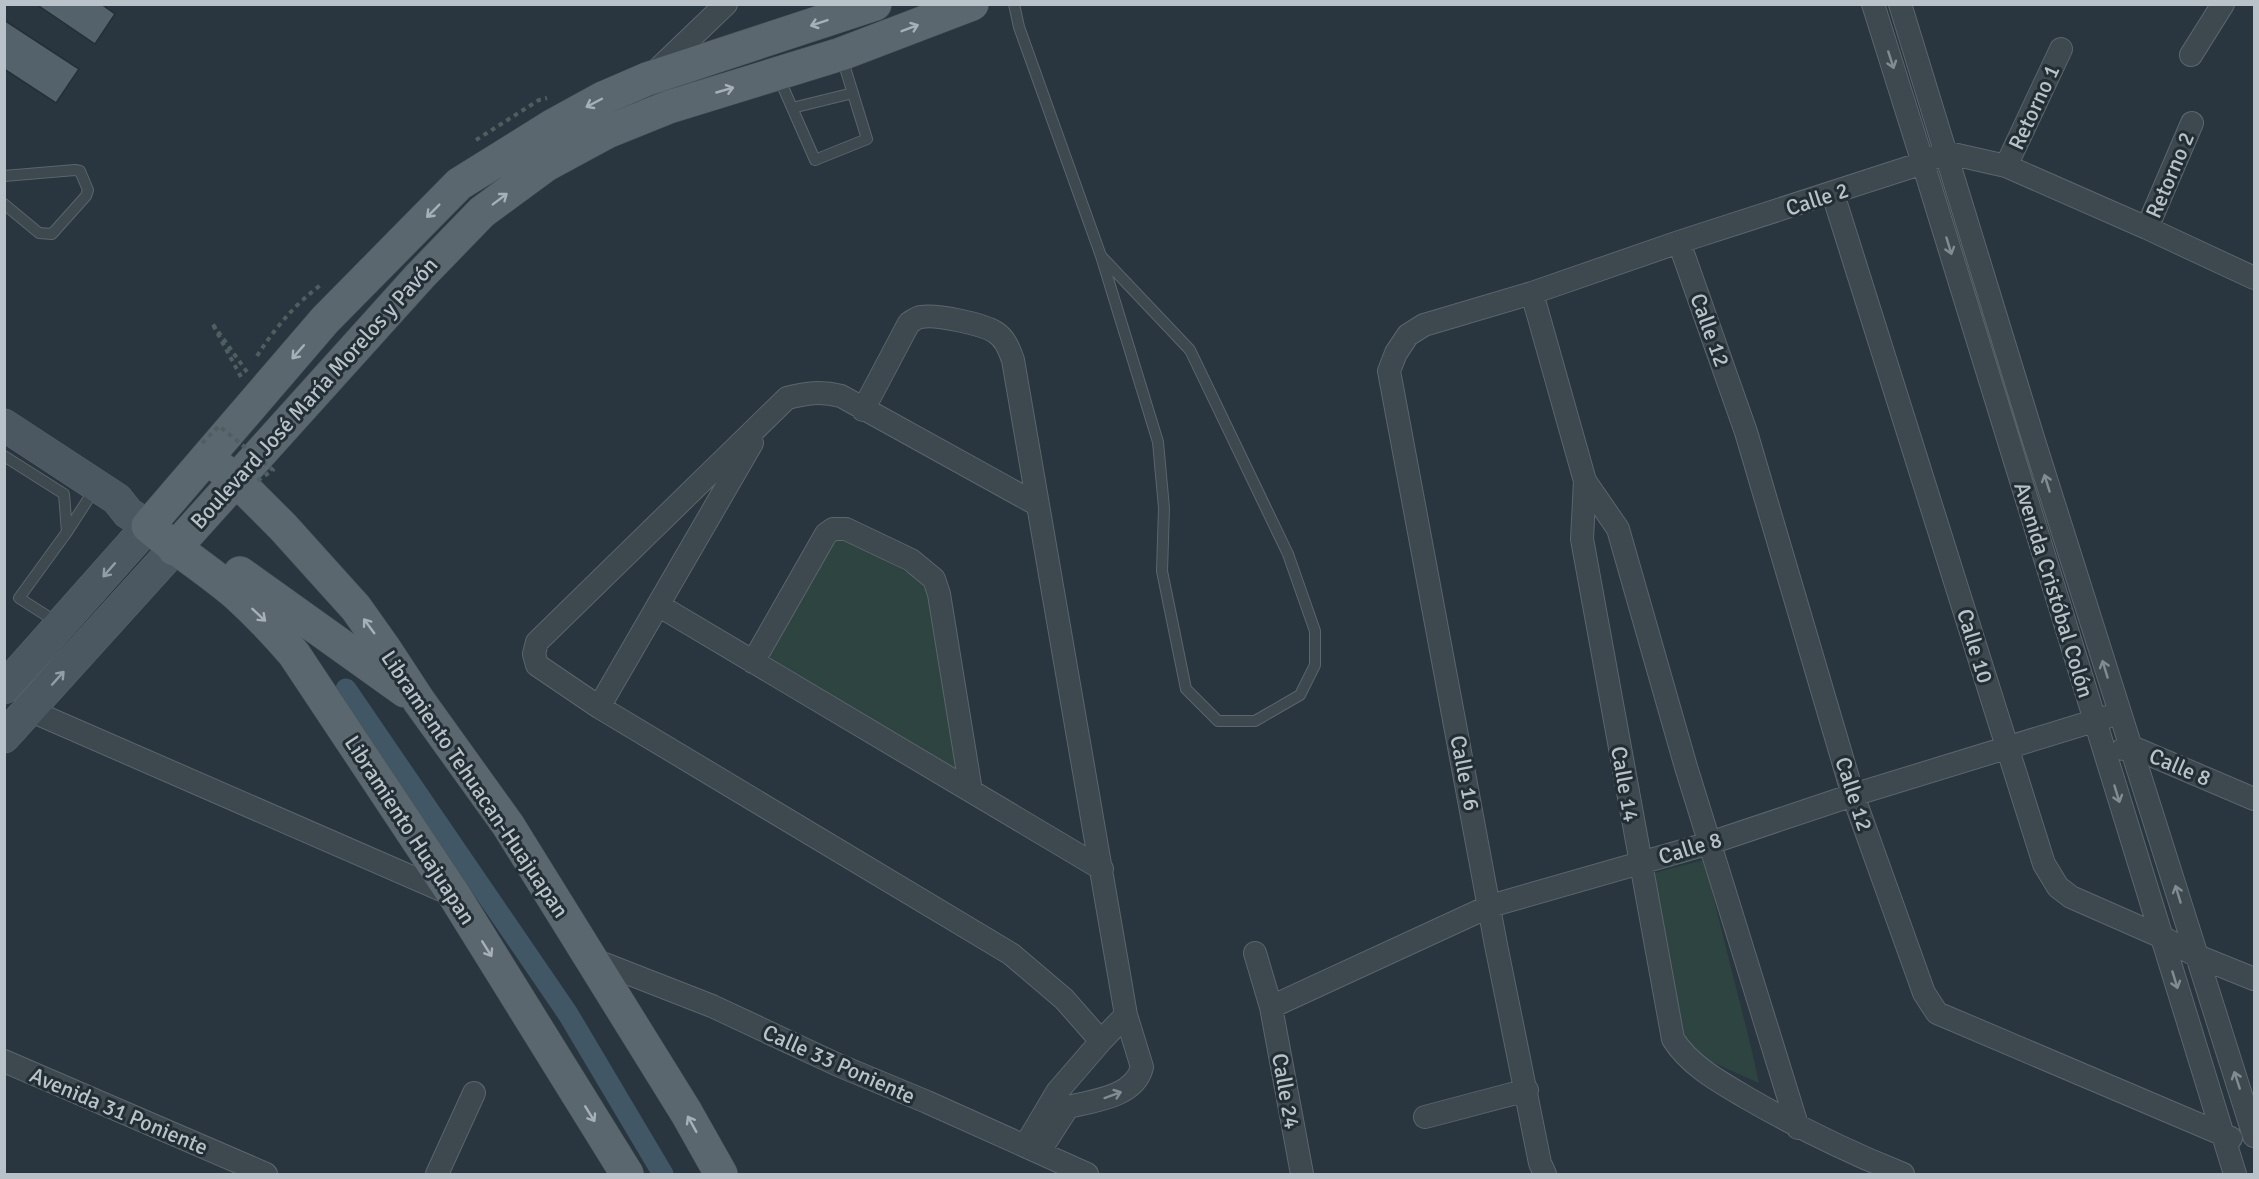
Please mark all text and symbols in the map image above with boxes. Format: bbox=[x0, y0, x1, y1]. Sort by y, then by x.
one-way arrow bbox=[810, 18, 829, 29]
one-way arrow bbox=[900, 21, 919, 32]
one-way arrow bbox=[1886, 50, 1897, 69]
street label: Retorno 1 bbox=[2003, 60, 2065, 154]
one-way arrow bbox=[715, 84, 734, 95]
one-way arrow bbox=[586, 97, 603, 109]
street label: Retorno 2 bbox=[2140, 128, 2200, 222]
street label: Calle 2 bbox=[1782, 176, 1852, 222]
one-way arrow bbox=[492, 193, 508, 206]
one-way arrow bbox=[425, 204, 440, 219]
one-way arrow bbox=[1944, 236, 1955, 255]
street label: Boulevard José María Morelos y Pavón bbox=[185, 251, 443, 535]
street label: Calle 12 bbox=[1684, 290, 1736, 370]
one-way arrow bbox=[291, 344, 305, 359]
one-way arrow bbox=[2041, 474, 2052, 493]
street label: Avenida Cristóbal Colón bbox=[2008, 479, 2100, 701]
one-way arrow bbox=[102, 562, 116, 577]
street label: Calle 10 bbox=[1951, 606, 1999, 686]
one-way arrow bbox=[251, 608, 266, 622]
one-way arrow bbox=[362, 618, 375, 634]
street label: Libramiento Tehuacan-Huajuapan bbox=[375, 645, 575, 923]
one-way arrow bbox=[2099, 660, 2110, 679]
one-way arrow bbox=[51, 670, 65, 685]
street label: Libramiento Huajuapan bbox=[339, 730, 481, 930]
street label: Calle 16 bbox=[1444, 733, 1486, 813]
street label: Calle 8 bbox=[2145, 742, 2215, 792]
street label: Calle 14 bbox=[1605, 744, 1645, 824]
street label: Calle 12 bbox=[1829, 754, 1879, 834]
one-way arrow bbox=[2112, 784, 2123, 803]
street label: Calle 8 bbox=[1655, 826, 1725, 870]
one-way arrow bbox=[2172, 885, 2183, 904]
one-way arrow bbox=[482, 940, 494, 957]
one-way arrow bbox=[2170, 970, 2181, 989]
street label: Calle 33 Poniente bbox=[759, 1018, 919, 1110]
street label: Calle 24 bbox=[1266, 1051, 1306, 1131]
street label: Avenida 31 Poniente bbox=[26, 1061, 212, 1161]
one-way arrow bbox=[2231, 1071, 2242, 1090]
one-way arrow bbox=[1103, 1088, 1122, 1099]
one-way arrow bbox=[585, 1105, 597, 1122]
one-way arrow bbox=[686, 1115, 698, 1132]

